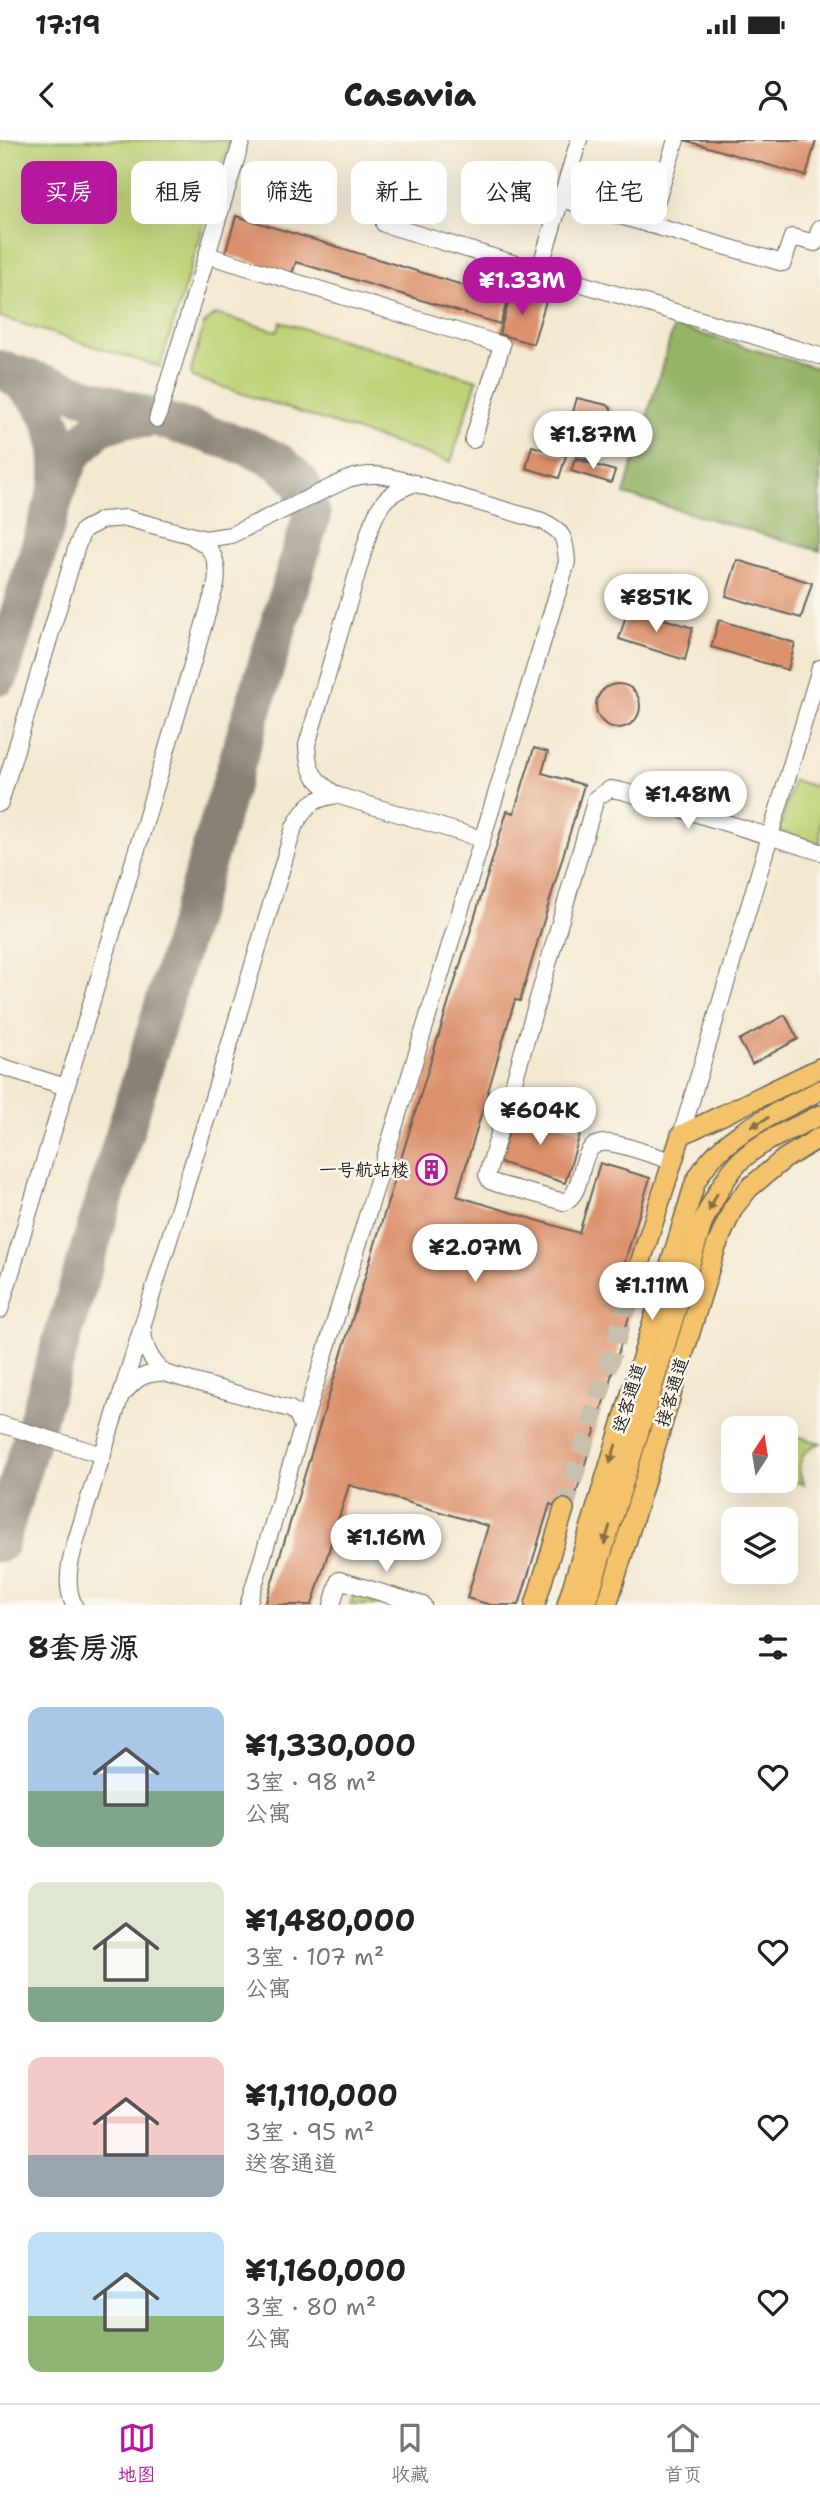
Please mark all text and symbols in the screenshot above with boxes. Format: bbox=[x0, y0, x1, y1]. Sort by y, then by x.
text: 17:19 bbox=[35, 7, 100, 42]
text: Casavia bbox=[344, 73, 476, 116]
icon: back bbox=[28, 76, 66, 114]
icon: person bbox=[754, 76, 792, 114]
chip: 买房 bbox=[21, 161, 117, 224]
chip: 租房 bbox=[131, 161, 227, 224]
chip: 筛选 bbox=[241, 161, 337, 224]
chip: 新上 bbox=[351, 161, 447, 224]
chip: 公寓 bbox=[461, 161, 557, 224]
chip: 住宅 bbox=[571, 161, 667, 224]
pin: ¥1.33M bbox=[465, 258, 579, 317]
text: ¥1.33M bbox=[479, 265, 565, 295]
pin: ¥1.87M bbox=[536, 412, 650, 471]
text: ¥1.87M bbox=[550, 419, 636, 449]
pin: ¥851K bbox=[607, 574, 705, 634]
text: ¥851K bbox=[620, 582, 692, 612]
pin: ¥1.48M bbox=[631, 772, 745, 831]
text: ¥1.48M bbox=[645, 779, 731, 809]
pin: ¥604K bbox=[491, 1088, 589, 1147]
text: ¥604K bbox=[500, 1095, 580, 1125]
one-way arrow bbox=[750, 1117, 770, 1128]
building icon: 一号航站楼 bbox=[415, 1153, 449, 1187]
place label: 一号航站楼 bbox=[319, 1158, 409, 1182]
one-way arrow bbox=[707, 1192, 718, 1212]
pin: ¥2.07M bbox=[418, 1224, 532, 1284]
text: ¥2.07M bbox=[428, 1232, 522, 1262]
pin: ¥1.11M bbox=[595, 1262, 709, 1322]
text: ¥1.11M bbox=[615, 1270, 689, 1300]
street label: 接客通道 bbox=[650, 1354, 694, 1430]
street label: 送客通道 bbox=[607, 1360, 651, 1436]
north arrow bbox=[721, 1416, 798, 1493]
map controls bbox=[721, 1416, 798, 1584]
one-way arrow bbox=[607, 1444, 617, 1465]
button: layers bbox=[721, 1507, 798, 1584]
pin: ¥1.16M bbox=[329, 1514, 443, 1574]
text: ¥1.16M bbox=[346, 1522, 426, 1552]
one-way arrow bbox=[602, 1525, 612, 1546]
text: 8套房源 bbox=[28, 1627, 139, 1668]
icon: filters bbox=[754, 1628, 792, 1666]
text: ¥1,330,000 bbox=[245, 1725, 416, 1766]
icon: home bbox=[84, 1735, 168, 1819]
icon: heart bbox=[754, 1758, 792, 1796]
text: 3室 · 98 m² bbox=[245, 1767, 376, 1797]
text: 公寓 bbox=[245, 1798, 291, 1828]
text: ¥1,480,000 bbox=[245, 1900, 415, 1941]
icon: home bbox=[84, 1910, 168, 1994]
icon: heart bbox=[754, 1933, 792, 1971]
text: 3室 · 107 m² bbox=[245, 1942, 384, 1972]
text: 公寓 bbox=[245, 1973, 291, 2003]
text: ¥1,110,000 bbox=[245, 2075, 398, 2116]
icon: home bbox=[84, 2085, 168, 2169]
icon: heart bbox=[754, 2108, 792, 2146]
text: 3室 · 95 m² bbox=[245, 2117, 374, 2147]
text: 送客通道 bbox=[245, 2148, 337, 2178]
text: ¥1,160,000 bbox=[245, 2250, 406, 2291]
icon: home bbox=[84, 2260, 168, 2344]
icon: heart bbox=[754, 2283, 792, 2321]
text: 3室 · 80 m² bbox=[245, 2292, 376, 2322]
text: 公寓 bbox=[245, 2323, 291, 2353]
tab: 地图 bbox=[118, 2419, 156, 2487]
tab: 收藏 bbox=[391, 2419, 429, 2487]
tab: 首页 bbox=[664, 2419, 702, 2487]

